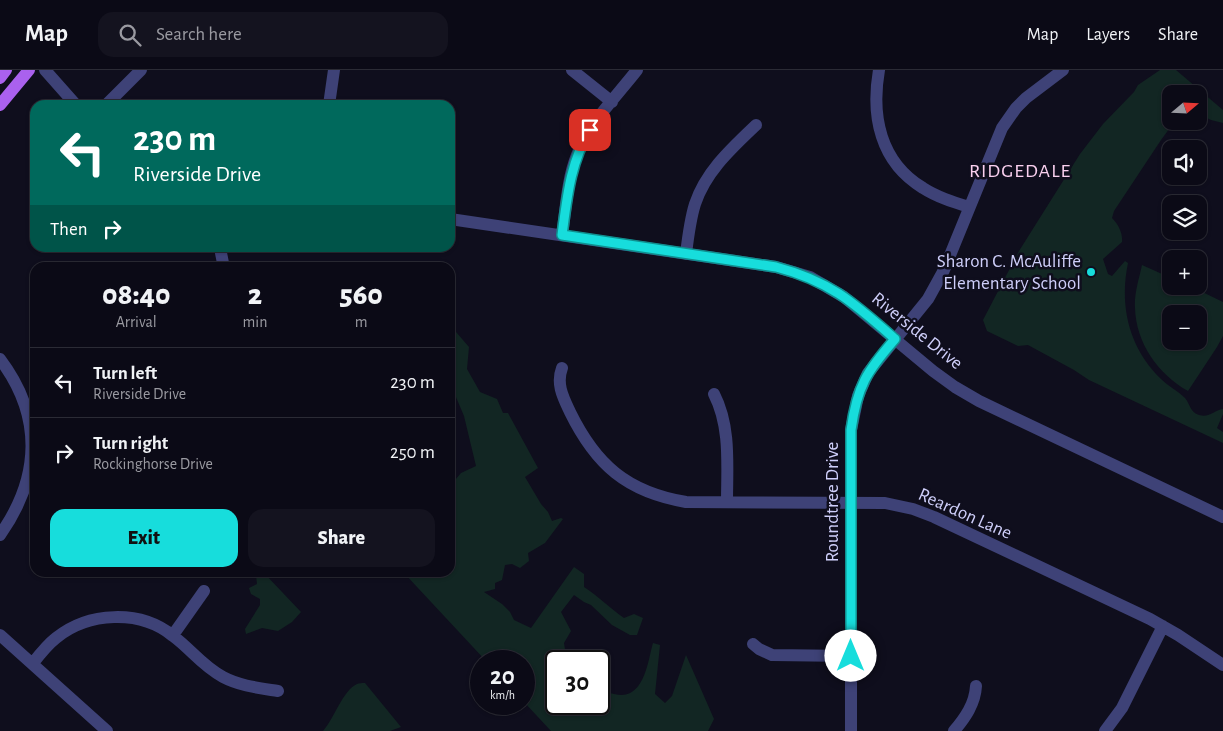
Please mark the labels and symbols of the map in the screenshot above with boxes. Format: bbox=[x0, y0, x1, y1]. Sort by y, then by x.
north arrow bbox=[1162, 85, 1208, 130]
pin bbox=[569, 109, 611, 151]
district label: RIDGEDALE bbox=[969, 161, 1071, 181]
place label: Sharon C. McAuliffe Elementary School bbox=[937, 252, 1081, 293]
marker: Sharon C. McAuliffe Elementary School bbox=[1085, 266, 1097, 278]
street label: Riverside Drive bbox=[868, 289, 966, 373]
street label: Roundtree Drive bbox=[823, 442, 842, 562]
street label: Reardon Lane bbox=[915, 485, 1015, 543]
position arrow bbox=[824, 629, 876, 681]
speed limit sign: 30 bbox=[545, 650, 610, 715]

